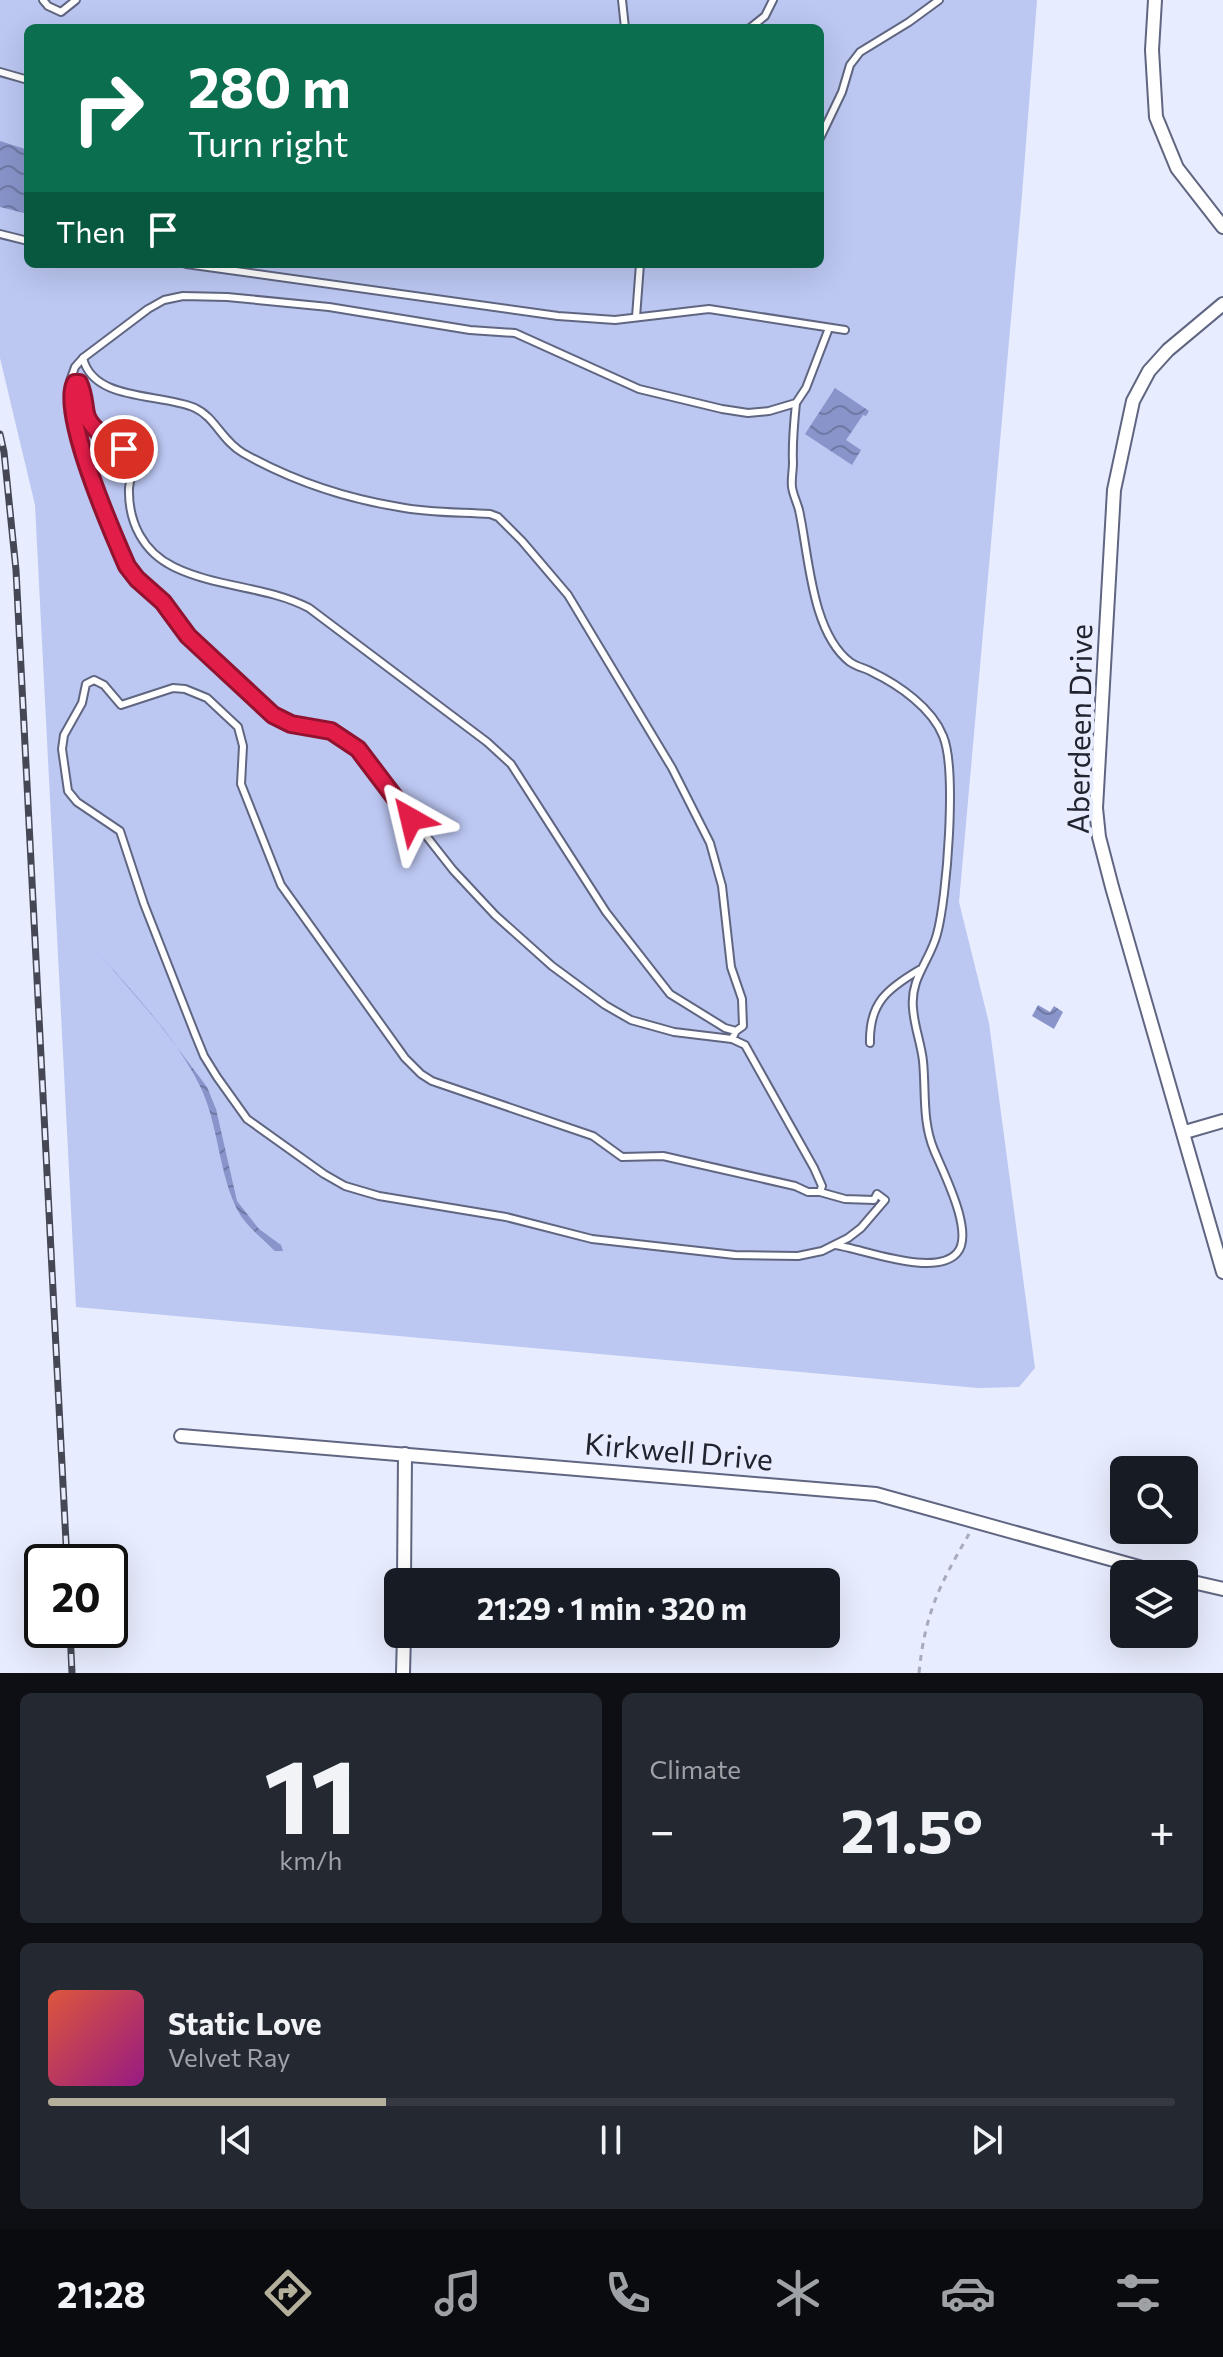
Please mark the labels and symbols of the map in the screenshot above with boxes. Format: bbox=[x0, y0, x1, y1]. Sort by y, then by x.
pin bbox=[90, 415, 158, 483]
street label: Aberdeen Drive bbox=[1058, 624, 1098, 834]
position arrow bbox=[369, 777, 453, 861]
street label: Kirkwell Drive bbox=[583, 1423, 775, 1477]
speed limit sign: 20 bbox=[24, 1544, 128, 1648]

